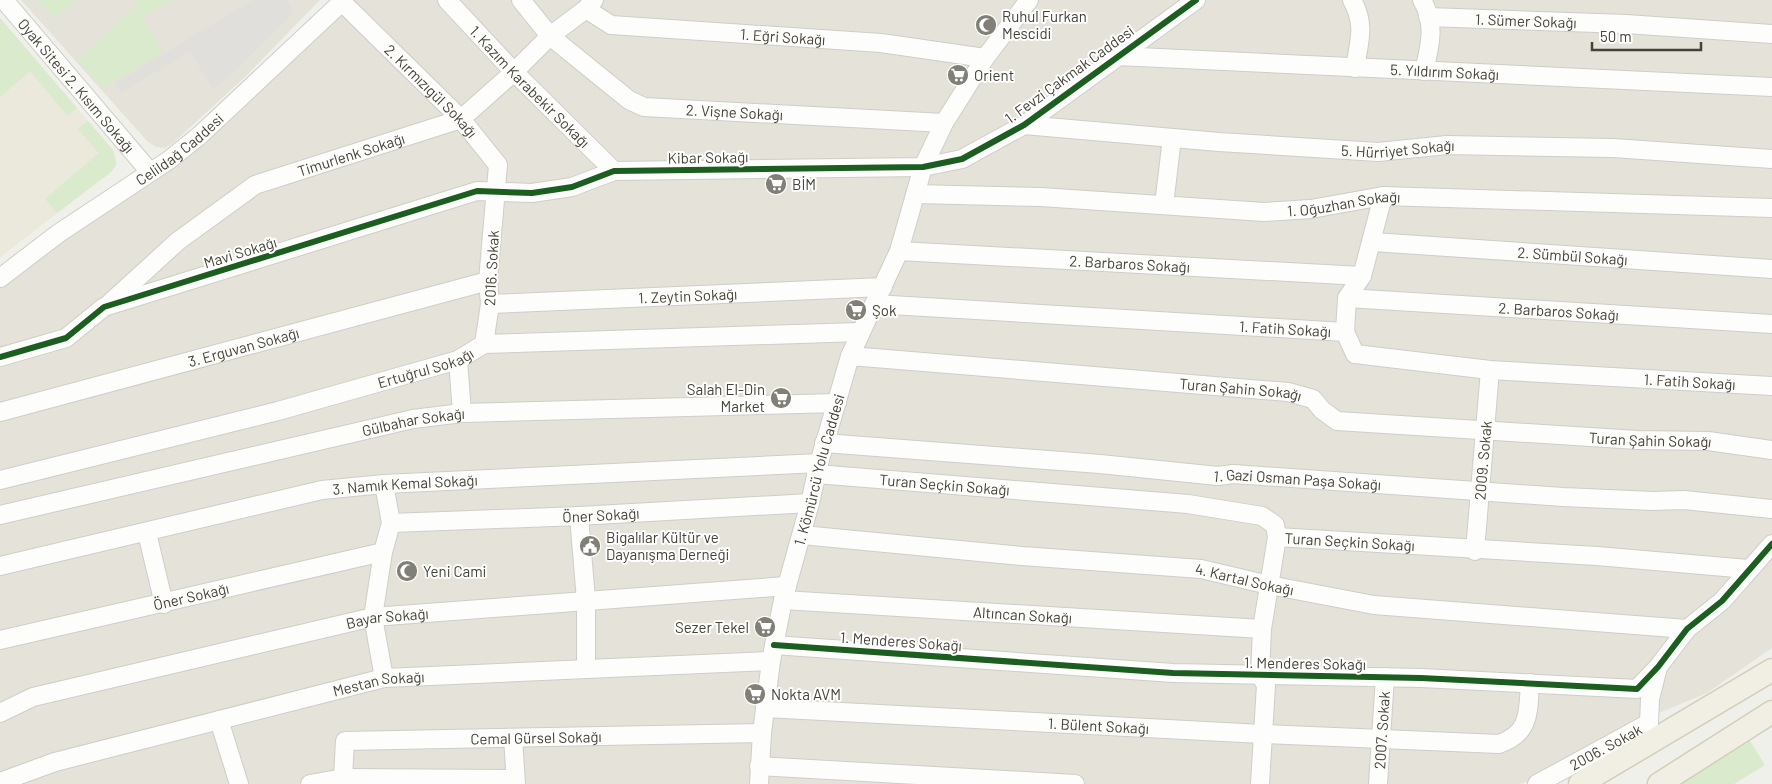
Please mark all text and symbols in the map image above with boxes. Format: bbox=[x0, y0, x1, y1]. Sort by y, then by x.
place label: Ruhul Furkan Mescidi bbox=[1002, 7, 1087, 42]
street label: 1. Sümer Sokağı bbox=[1475, 10, 1577, 31]
mosque icon: Ruhul Furkan Mescidi bbox=[974, 13, 998, 37]
street label: Oyak Sitesi 2. Kısım Sokağı bbox=[14, 14, 139, 156]
scale bar bbox=[1592, 20, 1701, 52]
street label: 1. Fevzi Çakmak Caddesi bbox=[1001, 21, 1137, 127]
street label: 1. Kazım Karabekir Sokağı bbox=[466, 22, 594, 151]
street label: 1. Eğri Sokağı bbox=[740, 25, 826, 48]
text: 50 m bbox=[1600, 27, 1632, 45]
street label: 2. Kırmızıgül Sokağı bbox=[381, 40, 481, 141]
street label: 5. Yıldırım Sokağı bbox=[1390, 60, 1499, 83]
supermarket icon: Orient bbox=[946, 63, 970, 87]
place label: Orient bbox=[974, 66, 1014, 84]
street label: 2. Vişne Sokağı bbox=[685, 100, 784, 123]
street label: Celildağ Caddesi bbox=[132, 109, 227, 189]
street label: Timurlenk Sokağı bbox=[295, 129, 407, 180]
street label: 5. Hürriyet Sokağı bbox=[1341, 136, 1455, 161]
street label: Kibar Sokağı bbox=[668, 147, 748, 167]
supermarket icon: BİM bbox=[764, 172, 788, 196]
place label: BİM bbox=[792, 175, 816, 193]
street label: 1. Oğuzhan Sokağı bbox=[1287, 187, 1401, 220]
street label: 2016. Sokak bbox=[480, 229, 502, 306]
street label: Mavi Sokağı bbox=[201, 232, 279, 272]
street label: 2. Sümbül Sokağı bbox=[1517, 243, 1628, 268]
street label: 2. Barbaros Sokağı bbox=[1069, 251, 1190, 276]
street label: 1. Zeytin Sokağı bbox=[638, 284, 738, 307]
supermarket icon: Şok bbox=[844, 298, 868, 322]
street label: 2. Barbaros Sokağı bbox=[1498, 298, 1619, 324]
place label: Şok bbox=[872, 301, 897, 319]
street label: 1. Fatih Sokağı bbox=[1239, 317, 1332, 340]
street label: 3. Erguvan Sokağı bbox=[186, 323, 301, 370]
street label: Ertuğrul Sokağı bbox=[375, 344, 477, 391]
street label: 1. Fatih Sokağı bbox=[1643, 370, 1736, 393]
street label: Turan Şahin Sokağı bbox=[1179, 374, 1304, 404]
place label: Salah El-Din Market bbox=[687, 380, 765, 415]
supermarket icon: Salah El-Din Market bbox=[769, 386, 793, 410]
street label: 1. Kömürcü Yolu Caddesi bbox=[790, 392, 848, 548]
street label: Gülbahar Sokağı bbox=[360, 404, 465, 440]
street label: 2009. Sokak bbox=[1470, 419, 1495, 501]
street label: Turan Şahin Sokağı bbox=[1588, 428, 1713, 450]
street label: 1. Gazi Osman Paşa Sokağı bbox=[1213, 465, 1382, 493]
street label: 3. Namık Kemal Sokağı bbox=[331, 470, 478, 498]
street label: Turan Seçkin Sokağı bbox=[879, 470, 1010, 499]
street label: Öner Sokağı bbox=[562, 504, 640, 526]
place label: Bigalılar Kültür ve Dayanışma Derneği bbox=[606, 528, 729, 563]
street label: Turan Seçkin Sokağı bbox=[1284, 528, 1415, 554]
public building icon: Bigalılar Kültür ve Dayanışma Derneği bbox=[578, 534, 602, 558]
mosque icon: Yeni Cami bbox=[395, 559, 419, 583]
street label: 4. Kartal Sokağı bbox=[1194, 560, 1295, 599]
place label: Yeni Cami bbox=[423, 562, 486, 580]
street label: Öner Sokağı bbox=[151, 579, 231, 614]
street label: Altıncan Sokağı bbox=[973, 603, 1073, 626]
street label: Bayar Sokağı bbox=[344, 604, 429, 632]
supermarket icon: Sezer Tekel bbox=[753, 615, 777, 639]
place label: Sezer Tekel bbox=[675, 618, 749, 636]
street label: 1. Menderes Sokağı bbox=[840, 628, 962, 654]
street label: 1. Menderes Sokağı bbox=[1244, 653, 1366, 673]
street label: Mestan Sokağı bbox=[331, 667, 425, 700]
supermarket icon: Nokta AVM bbox=[743, 682, 767, 706]
place label: Nokta AVM bbox=[771, 685, 841, 703]
street label: 2007. Sokak bbox=[1370, 690, 1393, 770]
street label: 1. Bülent Sokağı bbox=[1048, 714, 1149, 737]
street label: 2006. Sokak bbox=[1566, 720, 1645, 774]
street label: Cemal Gürsel Sokağı bbox=[470, 727, 602, 748]

